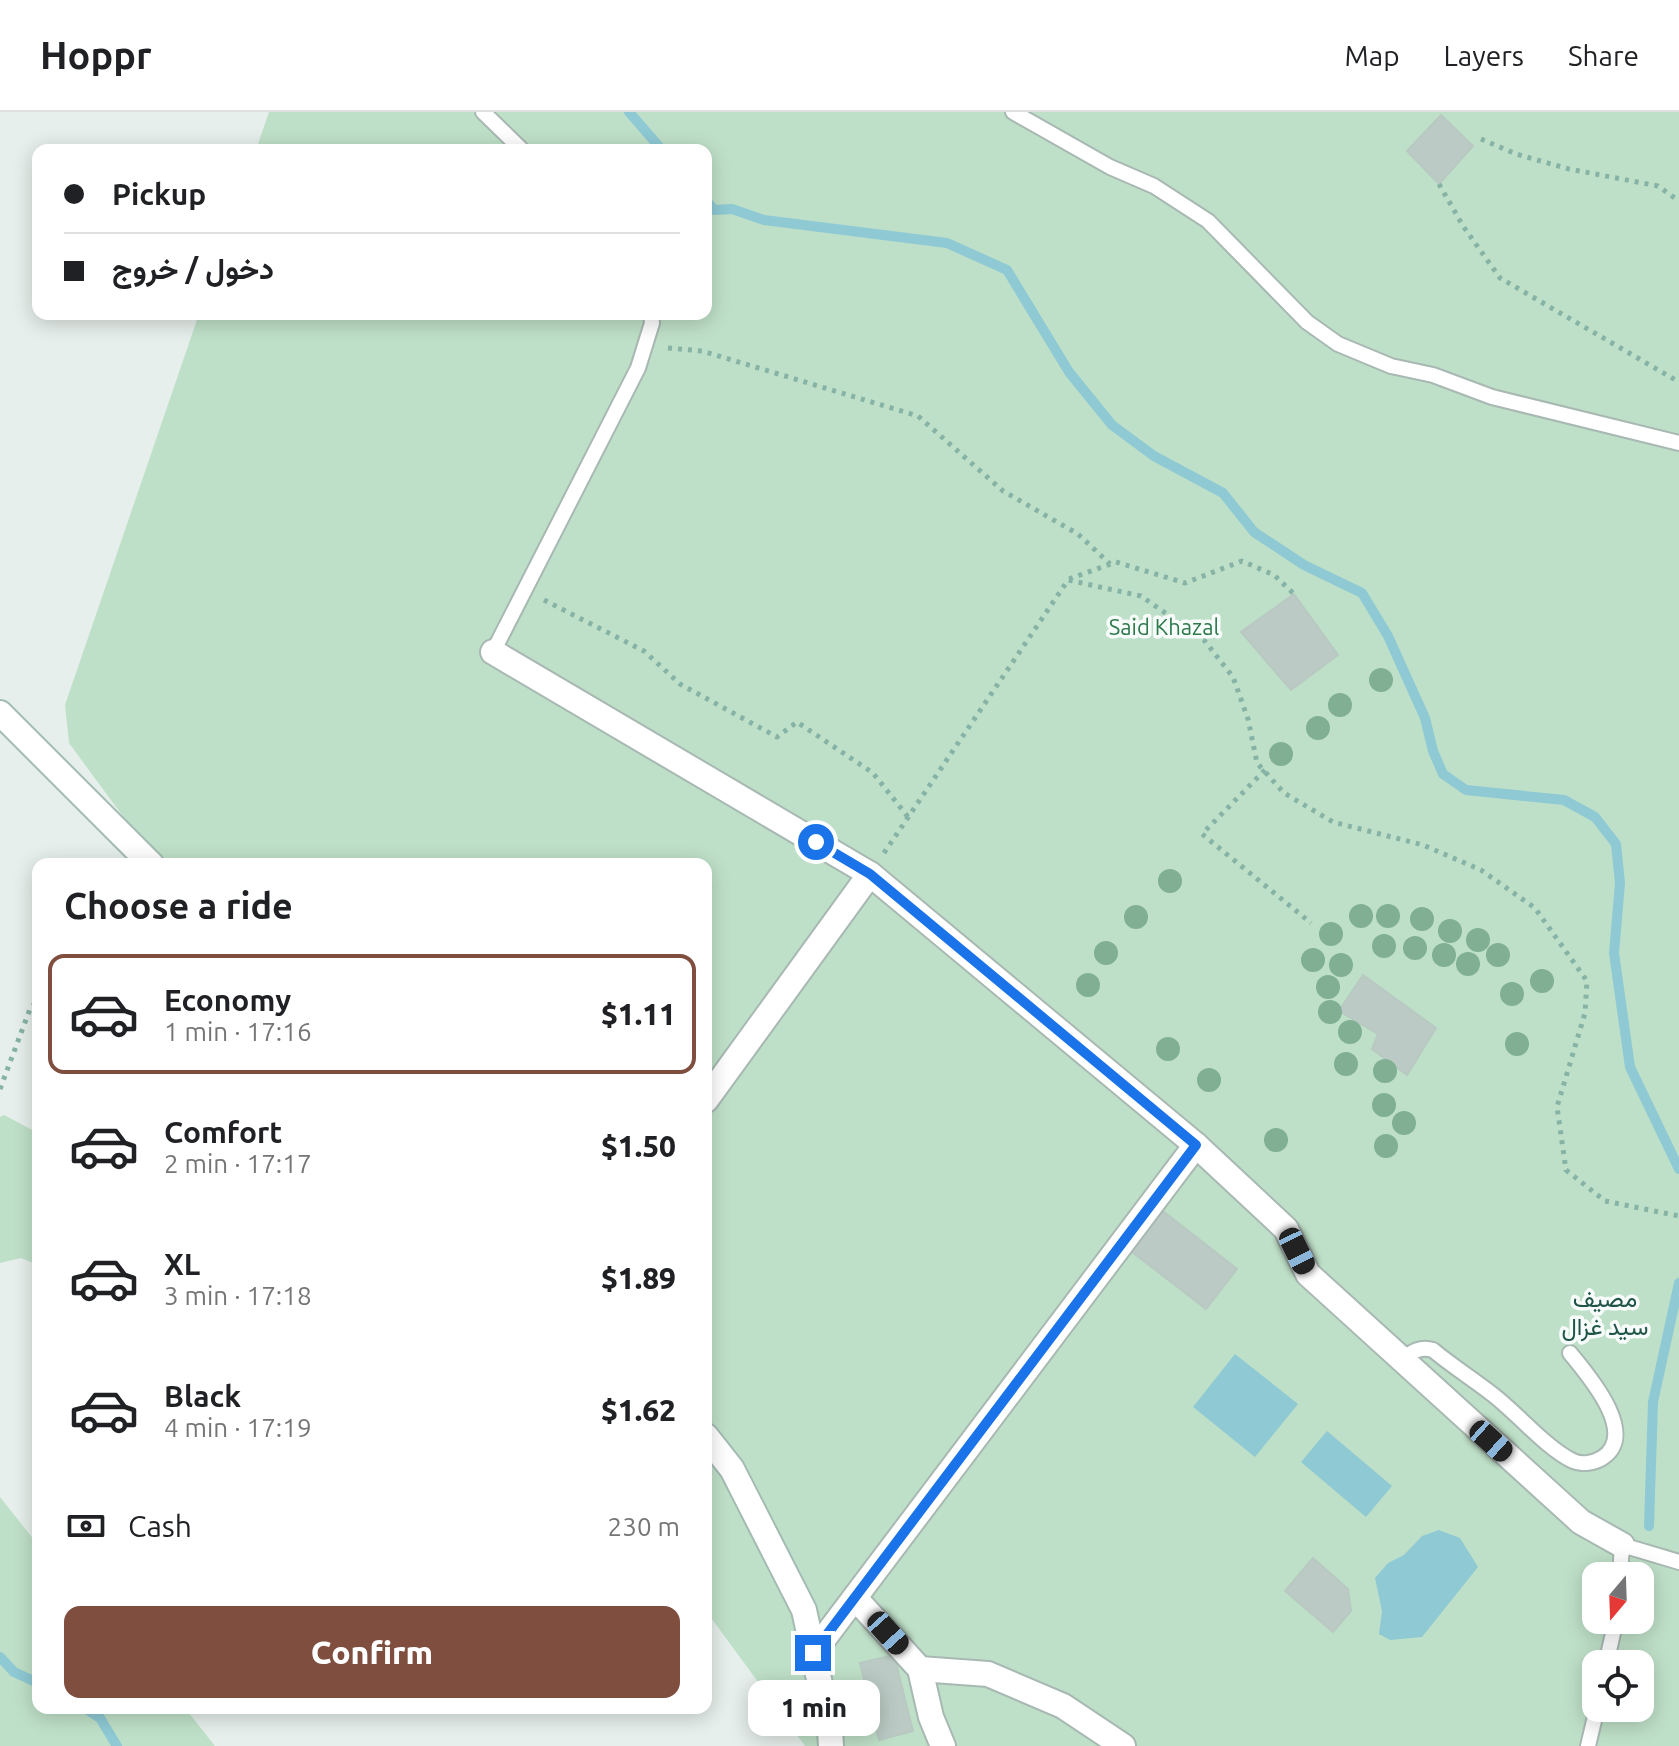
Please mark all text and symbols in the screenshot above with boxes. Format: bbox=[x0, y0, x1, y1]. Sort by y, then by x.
text: Hoppr bbox=[40, 34, 152, 76]
text: Map bbox=[1344, 40, 1400, 71]
text: Layers bbox=[1444, 40, 1524, 71]
text: Share bbox=[1568, 40, 1639, 71]
text: Pickup bbox=[112, 177, 206, 211]
text: دخول / خروج bbox=[112, 251, 274, 285]
park label: Said Khazal bbox=[1109, 614, 1219, 639]
route start bbox=[798, 824, 834, 860]
text: Choose a ride bbox=[64, 885, 293, 926]
icon: car bbox=[68, 978, 140, 1050]
text: Economy bbox=[164, 983, 291, 1017]
text: $1.11 bbox=[601, 997, 676, 1031]
text: 1 min · 17:16 bbox=[164, 1017, 312, 1046]
icon: car bbox=[68, 1110, 140, 1182]
text: Comfort bbox=[164, 1115, 282, 1149]
text: $1.50 bbox=[601, 1129, 676, 1163]
text: 2 min · 17:17 bbox=[164, 1149, 312, 1178]
car bbox=[1276, 1224, 1318, 1278]
icon: car bbox=[68, 1242, 140, 1314]
text: XL bbox=[164, 1247, 200, 1281]
text: $1.89 bbox=[601, 1261, 676, 1295]
text: 3 min · 17:18 bbox=[164, 1281, 312, 1310]
district label: مصيف سيد غزال bbox=[1562, 1285, 1648, 1342]
icon: car bbox=[68, 1374, 140, 1446]
text: Black bbox=[164, 1379, 241, 1413]
text: $1.62 bbox=[601, 1393, 676, 1427]
text: 4 min · 17:19 bbox=[164, 1413, 312, 1442]
car bbox=[1465, 1416, 1517, 1466]
icon: cash bbox=[64, 1504, 108, 1548]
text: Cash bbox=[128, 1509, 192, 1543]
text: 230 m bbox=[608, 1512, 680, 1541]
north arrow bbox=[1582, 1562, 1654, 1634]
map controls bbox=[1582, 1562, 1654, 1722]
button: Confirm bbox=[64, 1606, 680, 1698]
car bbox=[863, 1607, 913, 1659]
route end bbox=[795, 1635, 831, 1671]
button: locate bbox=[1582, 1650, 1654, 1722]
callout: 1 min bbox=[747, 1681, 879, 1737]
text: 1 min bbox=[781, 1693, 847, 1722]

